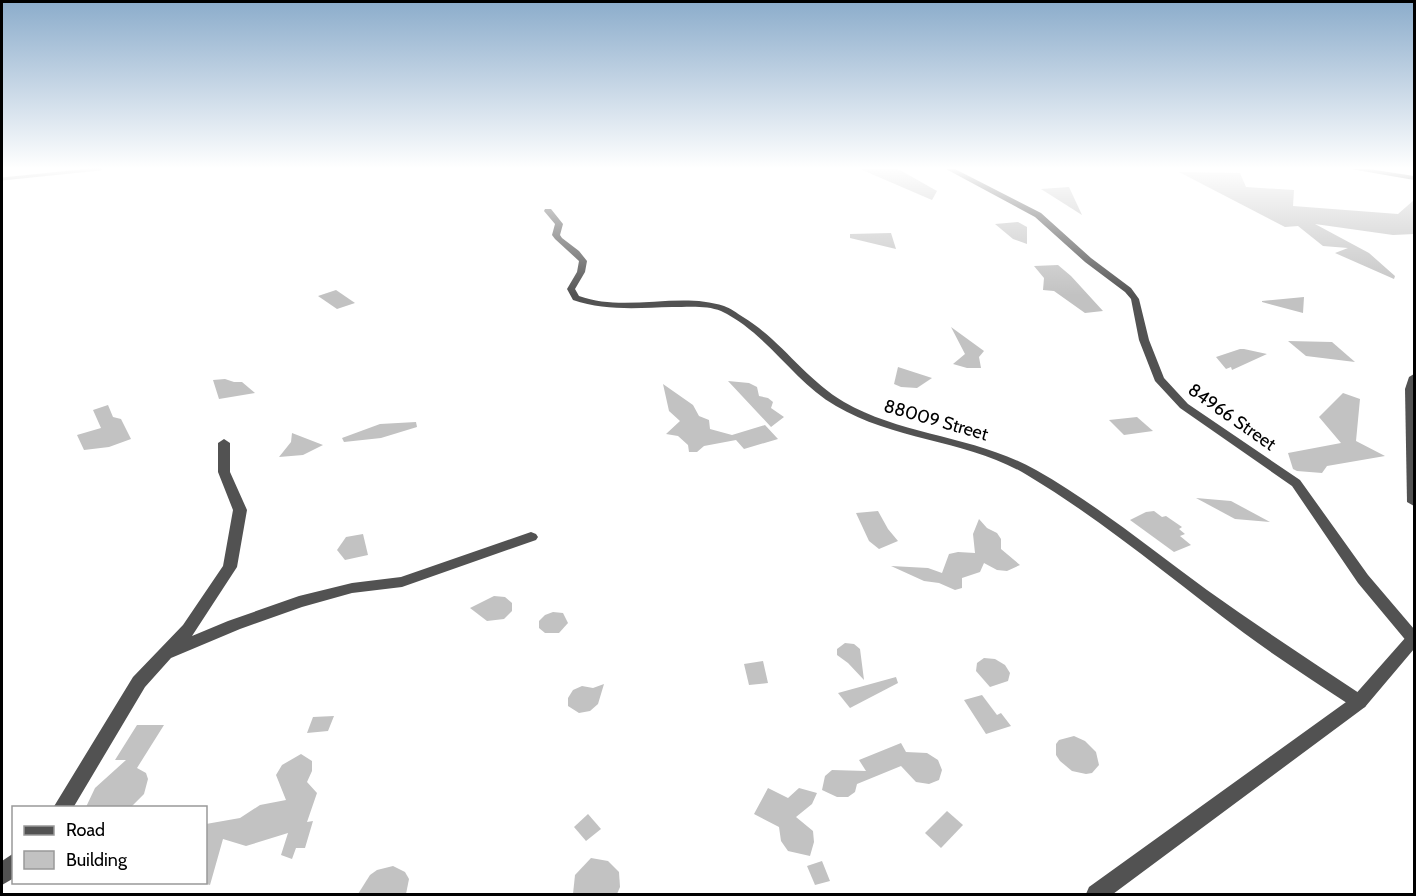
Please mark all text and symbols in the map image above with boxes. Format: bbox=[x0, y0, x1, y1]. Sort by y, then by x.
street label: 84966 Street bbox=[1184, 379, 1280, 455]
street label: 88009 Street bbox=[881, 395, 991, 445]
legend bbox=[12, 806, 207, 884]
text: Road bbox=[66, 819, 105, 841]
text: Building bbox=[66, 849, 128, 871]

